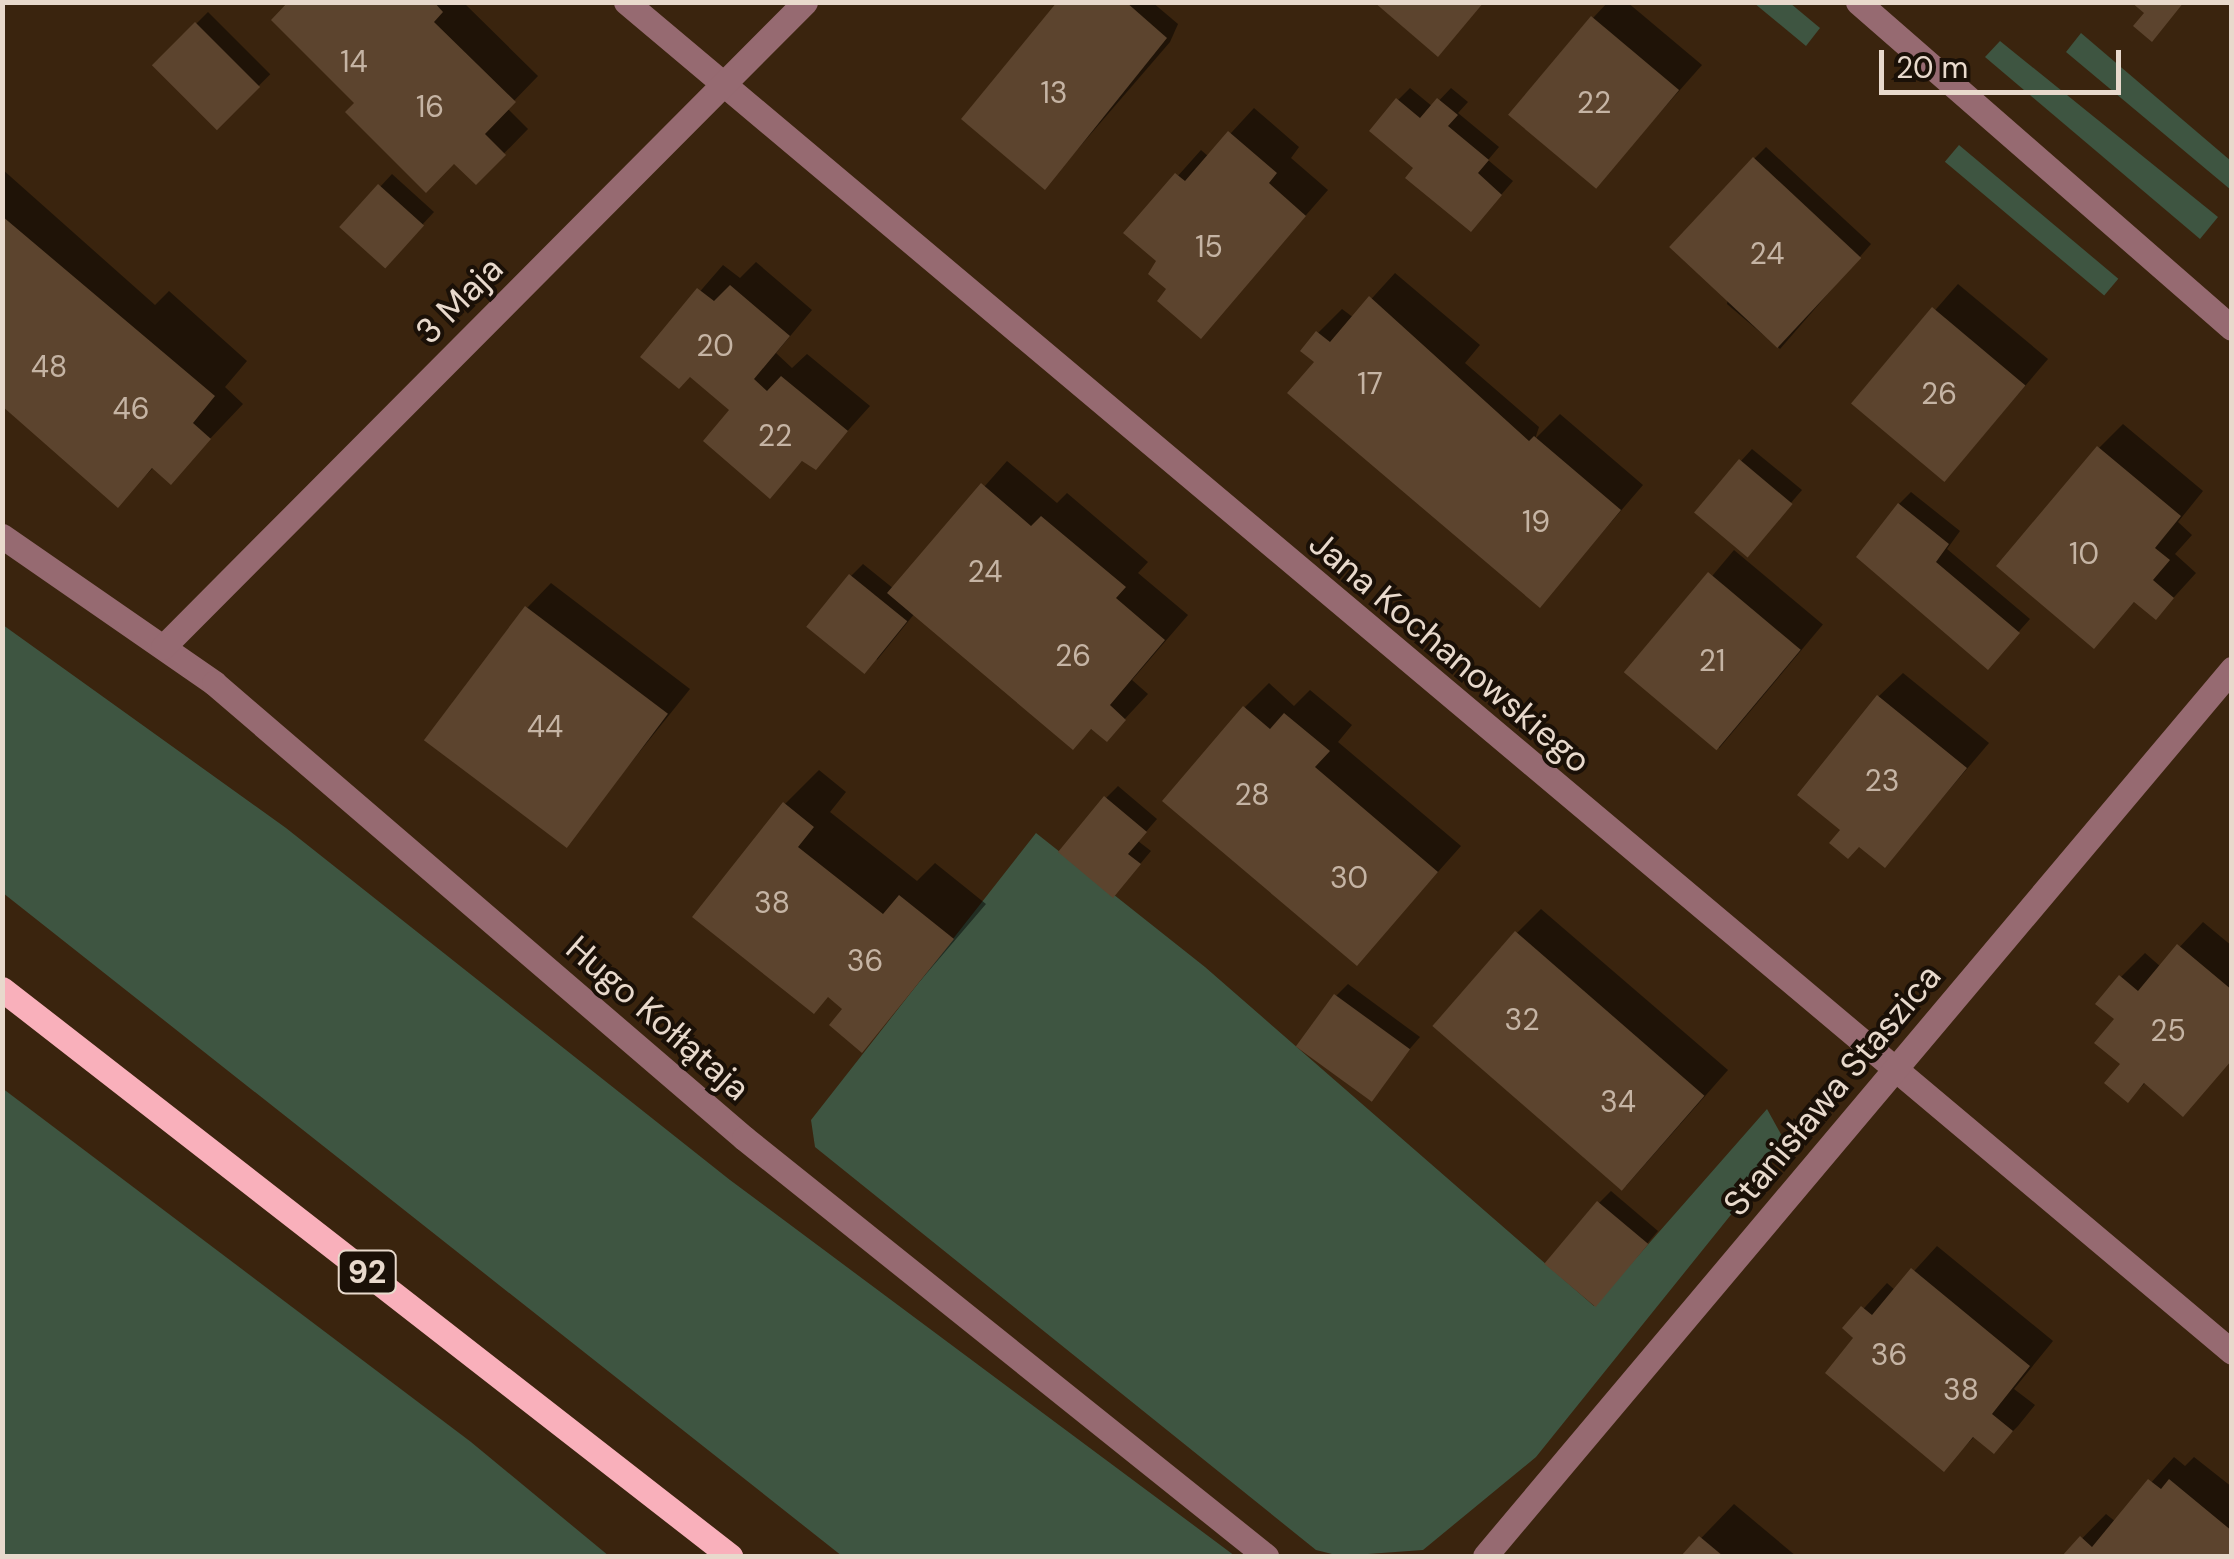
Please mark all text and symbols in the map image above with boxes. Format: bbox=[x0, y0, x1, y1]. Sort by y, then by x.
scale bar bbox=[1884, 30, 2126, 92]
house number: 14 bbox=[340, 44, 368, 80]
text: 20 m bbox=[1896, 48, 1968, 87]
house number: 13 bbox=[1040, 75, 1068, 111]
house number: 22 bbox=[1577, 85, 1611, 121]
house number: 16 bbox=[416, 89, 444, 125]
house number: 15 bbox=[1195, 229, 1223, 265]
house number: 24 bbox=[1750, 236, 1784, 272]
street label: 3 Maja bbox=[407, 248, 511, 352]
house number: 20 bbox=[696, 328, 734, 364]
house number: 48 bbox=[31, 349, 67, 385]
house number: 17 bbox=[1357, 366, 1383, 402]
house number: 26 bbox=[1921, 376, 1957, 412]
house number: 46 bbox=[112, 391, 150, 427]
house number: 22 bbox=[758, 418, 792, 454]
house number: 19 bbox=[1522, 504, 1550, 540]
street label: Jana Kochanowskiego bbox=[1301, 522, 1599, 782]
house number: 10 bbox=[2069, 536, 2099, 572]
house number: 24 bbox=[968, 554, 1002, 590]
house number: 26 bbox=[1055, 638, 1091, 674]
house number: 21 bbox=[1699, 643, 1725, 679]
house number: 44 bbox=[527, 709, 563, 745]
house number: 23 bbox=[1864, 763, 1900, 799]
house number: 28 bbox=[1234, 777, 1270, 813]
house number: 30 bbox=[1330, 860, 1368, 896]
house number: 38 bbox=[754, 885, 790, 921]
street label: Hugo Kołłątaja bbox=[558, 927, 758, 1109]
house number: 36 bbox=[847, 943, 883, 979]
street label: Stanisława Staszica bbox=[1715, 956, 1949, 1224]
house number: 32 bbox=[1504, 1002, 1540, 1038]
house number: 25 bbox=[2150, 1013, 2186, 1049]
house number: 34 bbox=[1600, 1084, 1636, 1120]
road number: 92 bbox=[337, 1245, 397, 1299]
house number: 36 bbox=[1871, 1337, 1907, 1373]
house number: 38 bbox=[1943, 1372, 1979, 1408]

